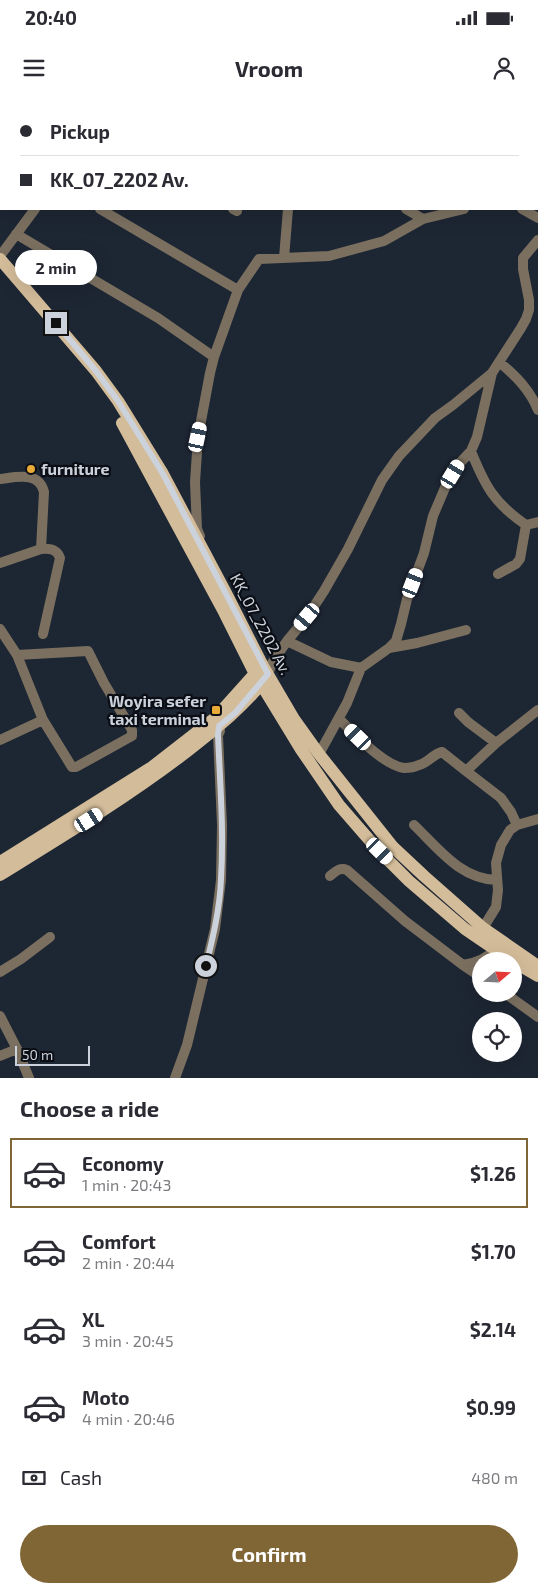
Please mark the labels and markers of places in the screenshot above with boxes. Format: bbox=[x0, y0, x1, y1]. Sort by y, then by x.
place label: furniture bbox=[41, 459, 110, 478]
marker: furniture bbox=[25, 463, 37, 475]
place label: Woyira sefer taxi terminal bbox=[109, 691, 207, 728]
marker: Woyira sefer taxi terminal bbox=[210, 704, 222, 716]

